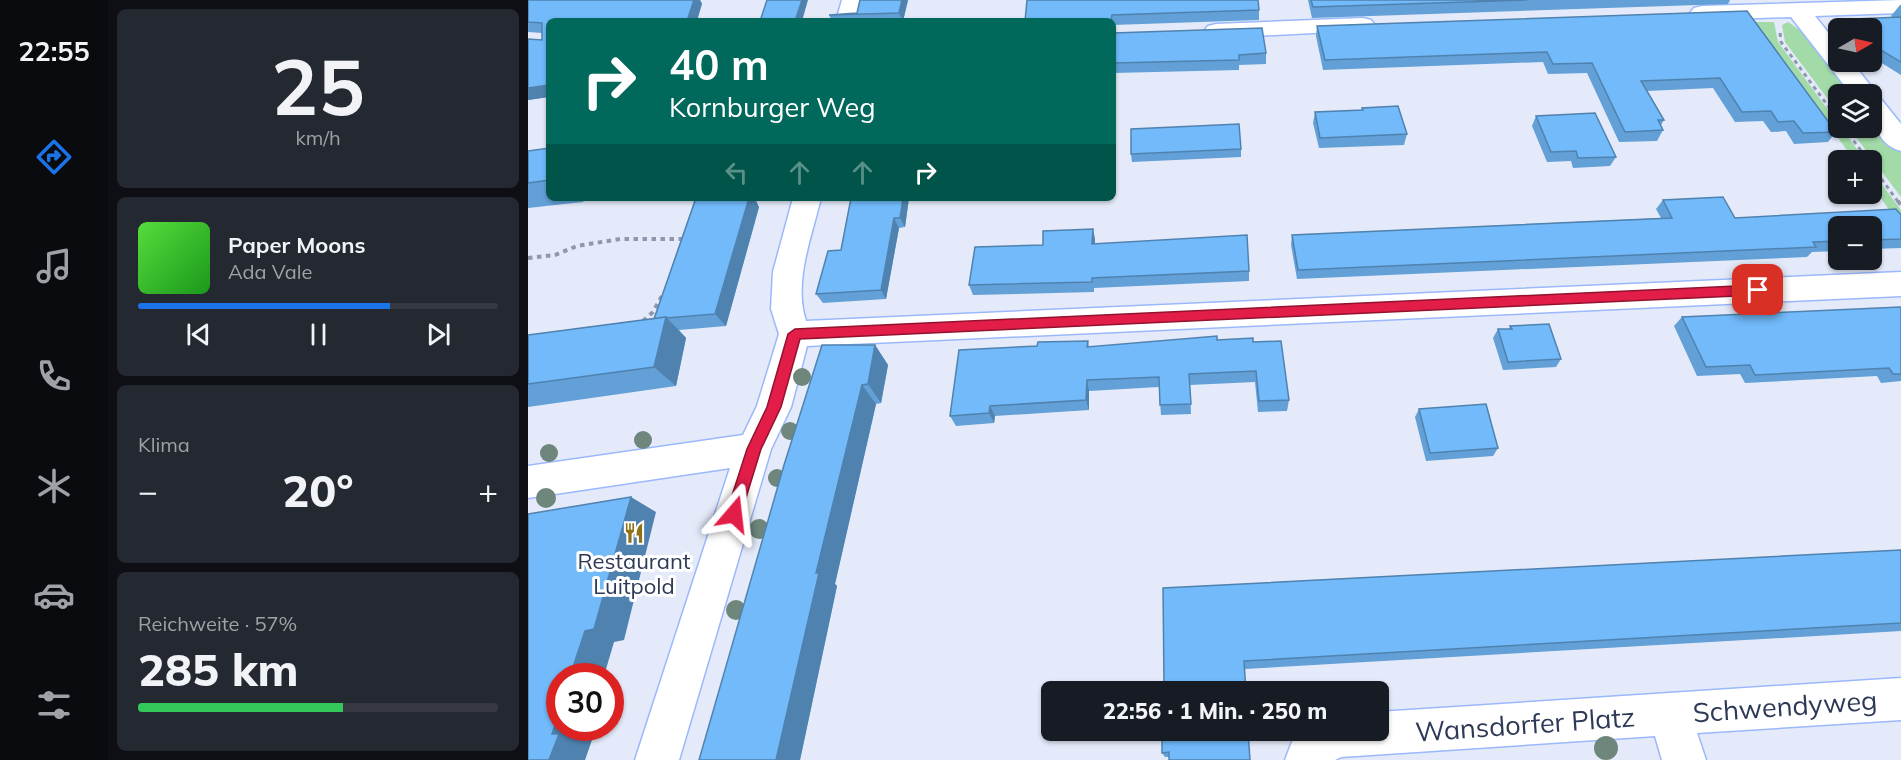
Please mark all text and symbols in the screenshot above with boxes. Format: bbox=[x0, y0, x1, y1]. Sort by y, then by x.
north arrow bbox=[1828, 18, 1882, 72]
map controls bbox=[1828, 18, 1882, 270]
text: 22:55 bbox=[18, 34, 90, 68]
text: 25 bbox=[271, 37, 365, 135]
text: 40 m bbox=[669, 38, 769, 91]
icon: right bbox=[570, 42, 648, 120]
button: layers bbox=[1828, 84, 1882, 138]
text: Kornburger Weg bbox=[669, 90, 875, 124]
text: km/h bbox=[295, 125, 341, 150]
icon: directions bbox=[33, 136, 75, 178]
button: + bbox=[1828, 150, 1882, 204]
icon: left bbox=[720, 156, 753, 189]
icon: ahead bbox=[783, 156, 816, 189]
icon: ahead bbox=[846, 156, 879, 189]
icon: right bbox=[909, 156, 942, 189]
button: − bbox=[1828, 216, 1882, 270]
text: Paper Moons bbox=[228, 231, 366, 259]
icon: music bbox=[33, 245, 75, 287]
text: Ada Vale bbox=[228, 259, 312, 284]
pin bbox=[1732, 264, 1783, 315]
icon: arrive bbox=[1741, 273, 1774, 306]
icon: previous bbox=[182, 318, 215, 351]
icon: pause bbox=[302, 318, 335, 351]
icon: next bbox=[422, 318, 455, 351]
icon: phone bbox=[33, 355, 75, 397]
text: Klima bbox=[138, 432, 190, 457]
text: 20° bbox=[282, 462, 354, 518]
icon: climate bbox=[33, 465, 75, 507]
text: − bbox=[138, 470, 158, 511]
text: + bbox=[478, 470, 498, 511]
position arrow bbox=[702, 482, 766, 546]
restaurant icon: Restaurant Luitpold bbox=[622, 521, 646, 545]
place label: Restaurant Luitpold bbox=[577, 547, 691, 600]
icon: car bbox=[33, 574, 75, 616]
text: Reichweite · 57% bbox=[138, 611, 297, 636]
text: 285 km bbox=[138, 641, 299, 697]
speed limit sign: 30 bbox=[546, 663, 624, 741]
street label: Schwendyweg bbox=[1692, 683, 1878, 729]
icon: filters bbox=[33, 684, 75, 726]
text: 22:56 · 1 Min. · 250 m bbox=[1103, 697, 1327, 725]
street label: Wansdorfer Platz bbox=[1414, 699, 1636, 749]

